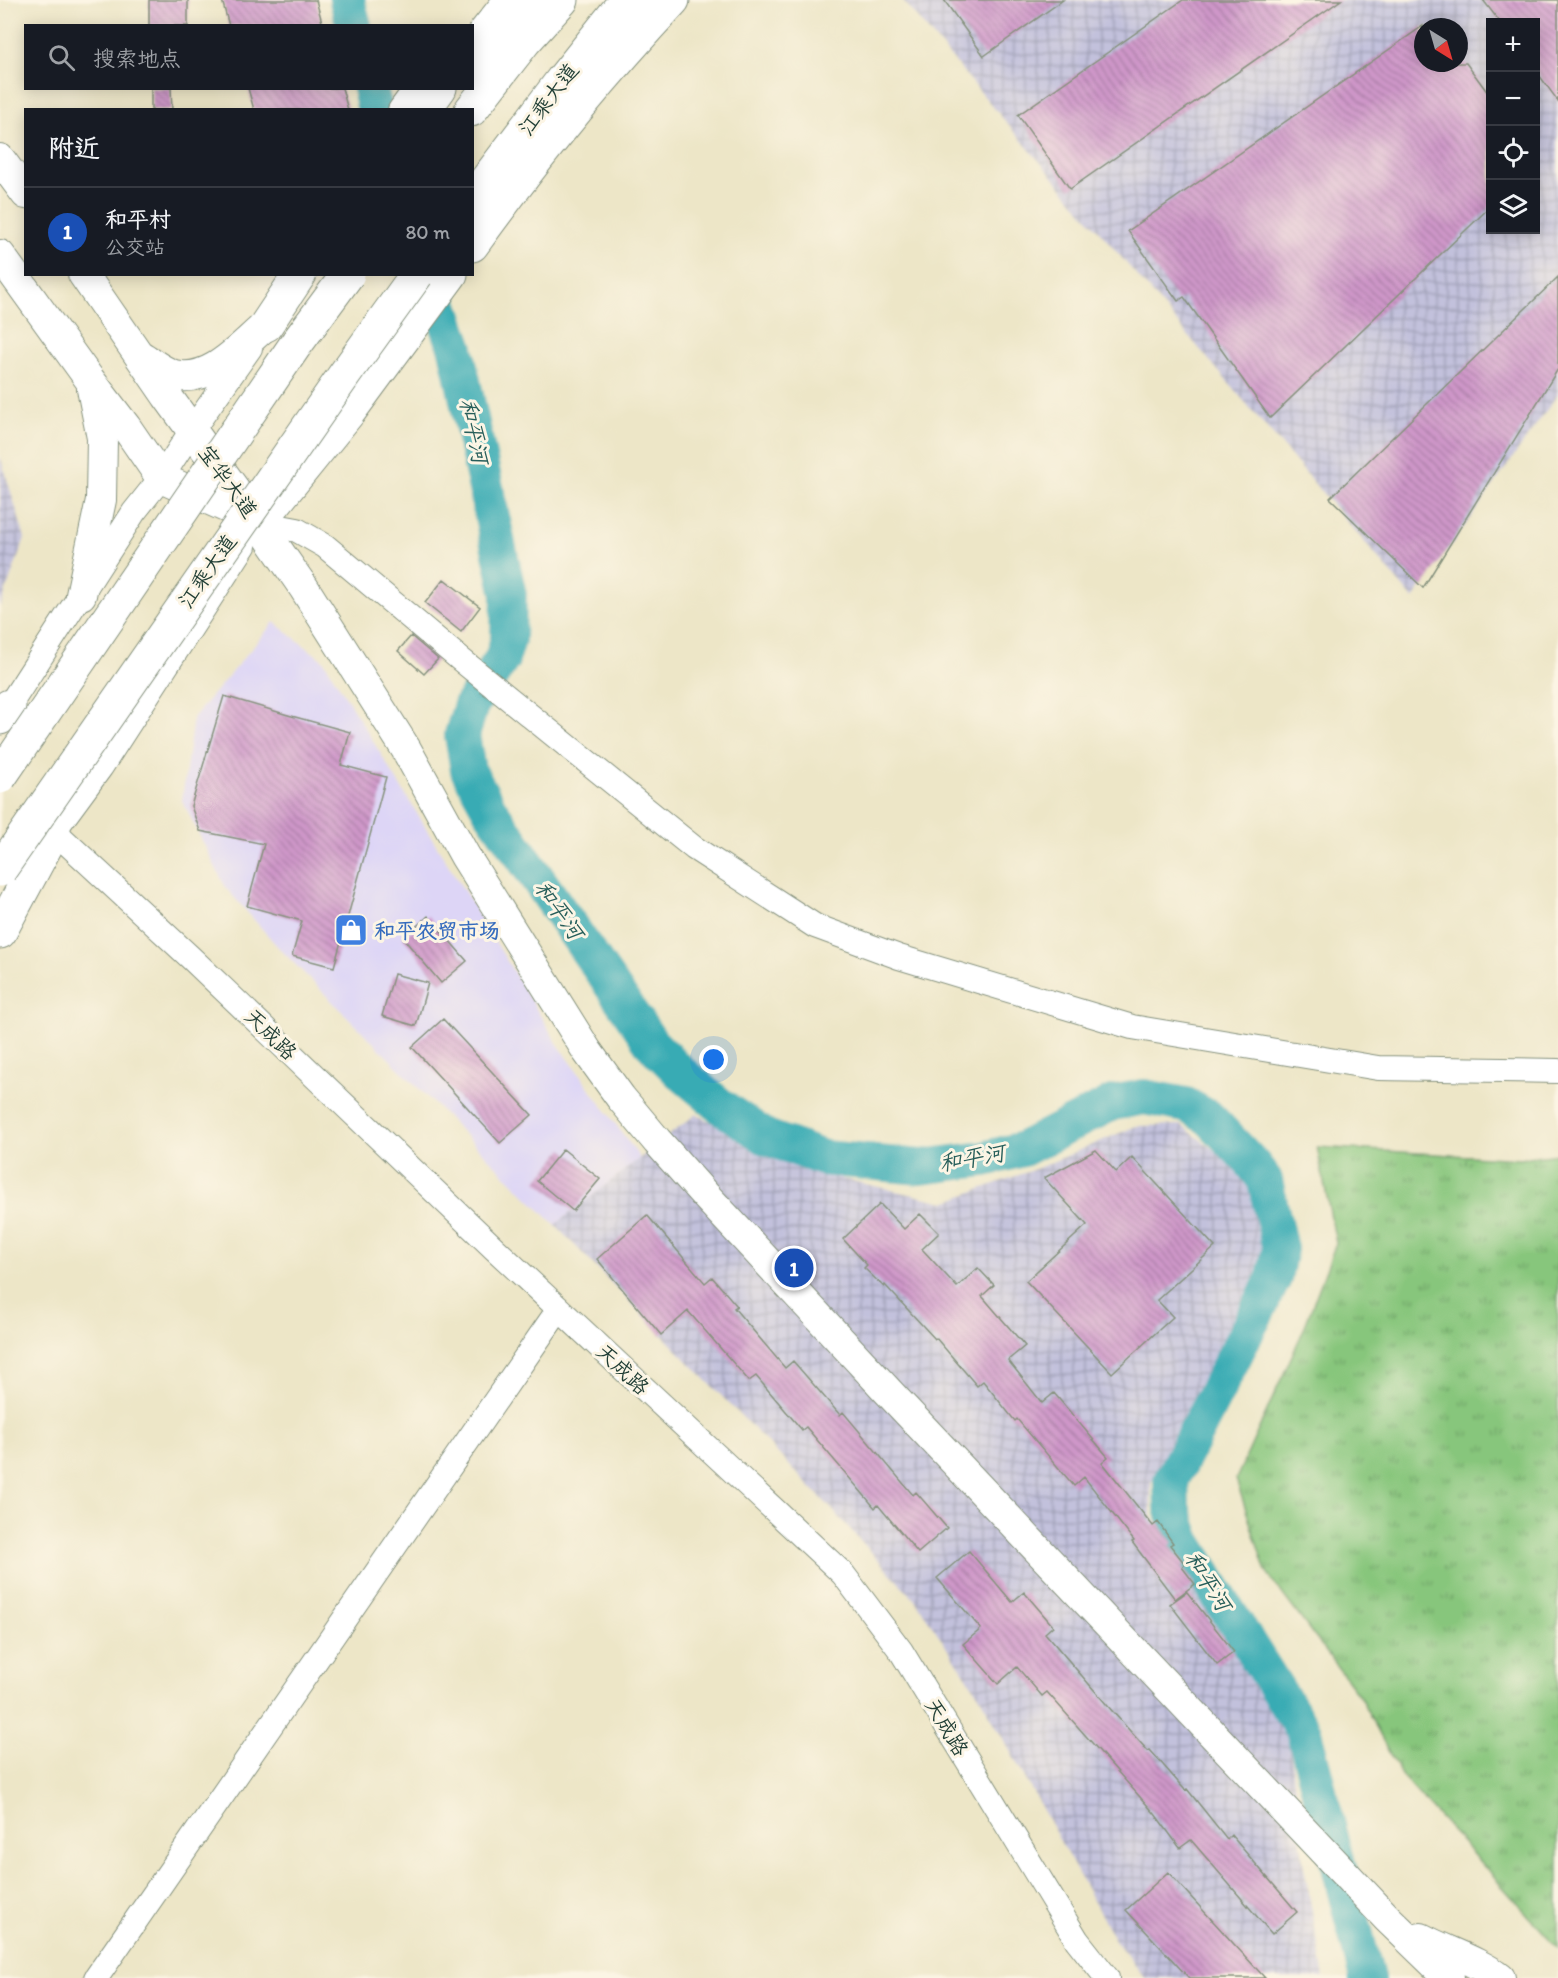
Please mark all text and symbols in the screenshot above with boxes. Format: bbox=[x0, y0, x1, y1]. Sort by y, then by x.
north arrow bbox=[1414, 18, 1468, 72]
map controls bbox=[1486, 18, 1540, 234]
button: + bbox=[1486, 18, 1540, 72]
search box bbox=[24, 24, 474, 90]
icon: search bbox=[45, 41, 78, 74]
text: 搜索地点 bbox=[93, 45, 181, 72]
street label: 江乘大道 bbox=[513, 58, 583, 140]
button: − bbox=[1486, 72, 1540, 126]
button: locate bbox=[1486, 126, 1540, 180]
text: 附近 bbox=[48, 132, 100, 164]
button: layers bbox=[1486, 180, 1540, 234]
text: 和平村 bbox=[105, 206, 171, 233]
text: 1 bbox=[63, 220, 72, 244]
text: 80 m bbox=[405, 220, 450, 244]
text: 公交站 bbox=[105, 235, 165, 259]
water label: 和平河 bbox=[454, 396, 495, 469]
street label: 宝华大道 bbox=[193, 440, 263, 522]
street label: 江乘大道 bbox=[173, 529, 241, 613]
water label: 和平河 bbox=[529, 875, 591, 947]
shop icon: 和平农贸市场 bbox=[333, 912, 369, 948]
place label: 和平农贸市场 bbox=[374, 918, 500, 943]
street label: 天成路 bbox=[240, 1003, 302, 1065]
your location bbox=[699, 1045, 728, 1074]
water label: 和平河 bbox=[937, 1138, 1010, 1177]
pin: 1 bbox=[774, 1246, 814, 1290]
street label: 天成路 bbox=[591, 1338, 655, 1400]
water label: 和平河 bbox=[1179, 1546, 1239, 1619]
street label: 天成路 bbox=[920, 1694, 974, 1760]

